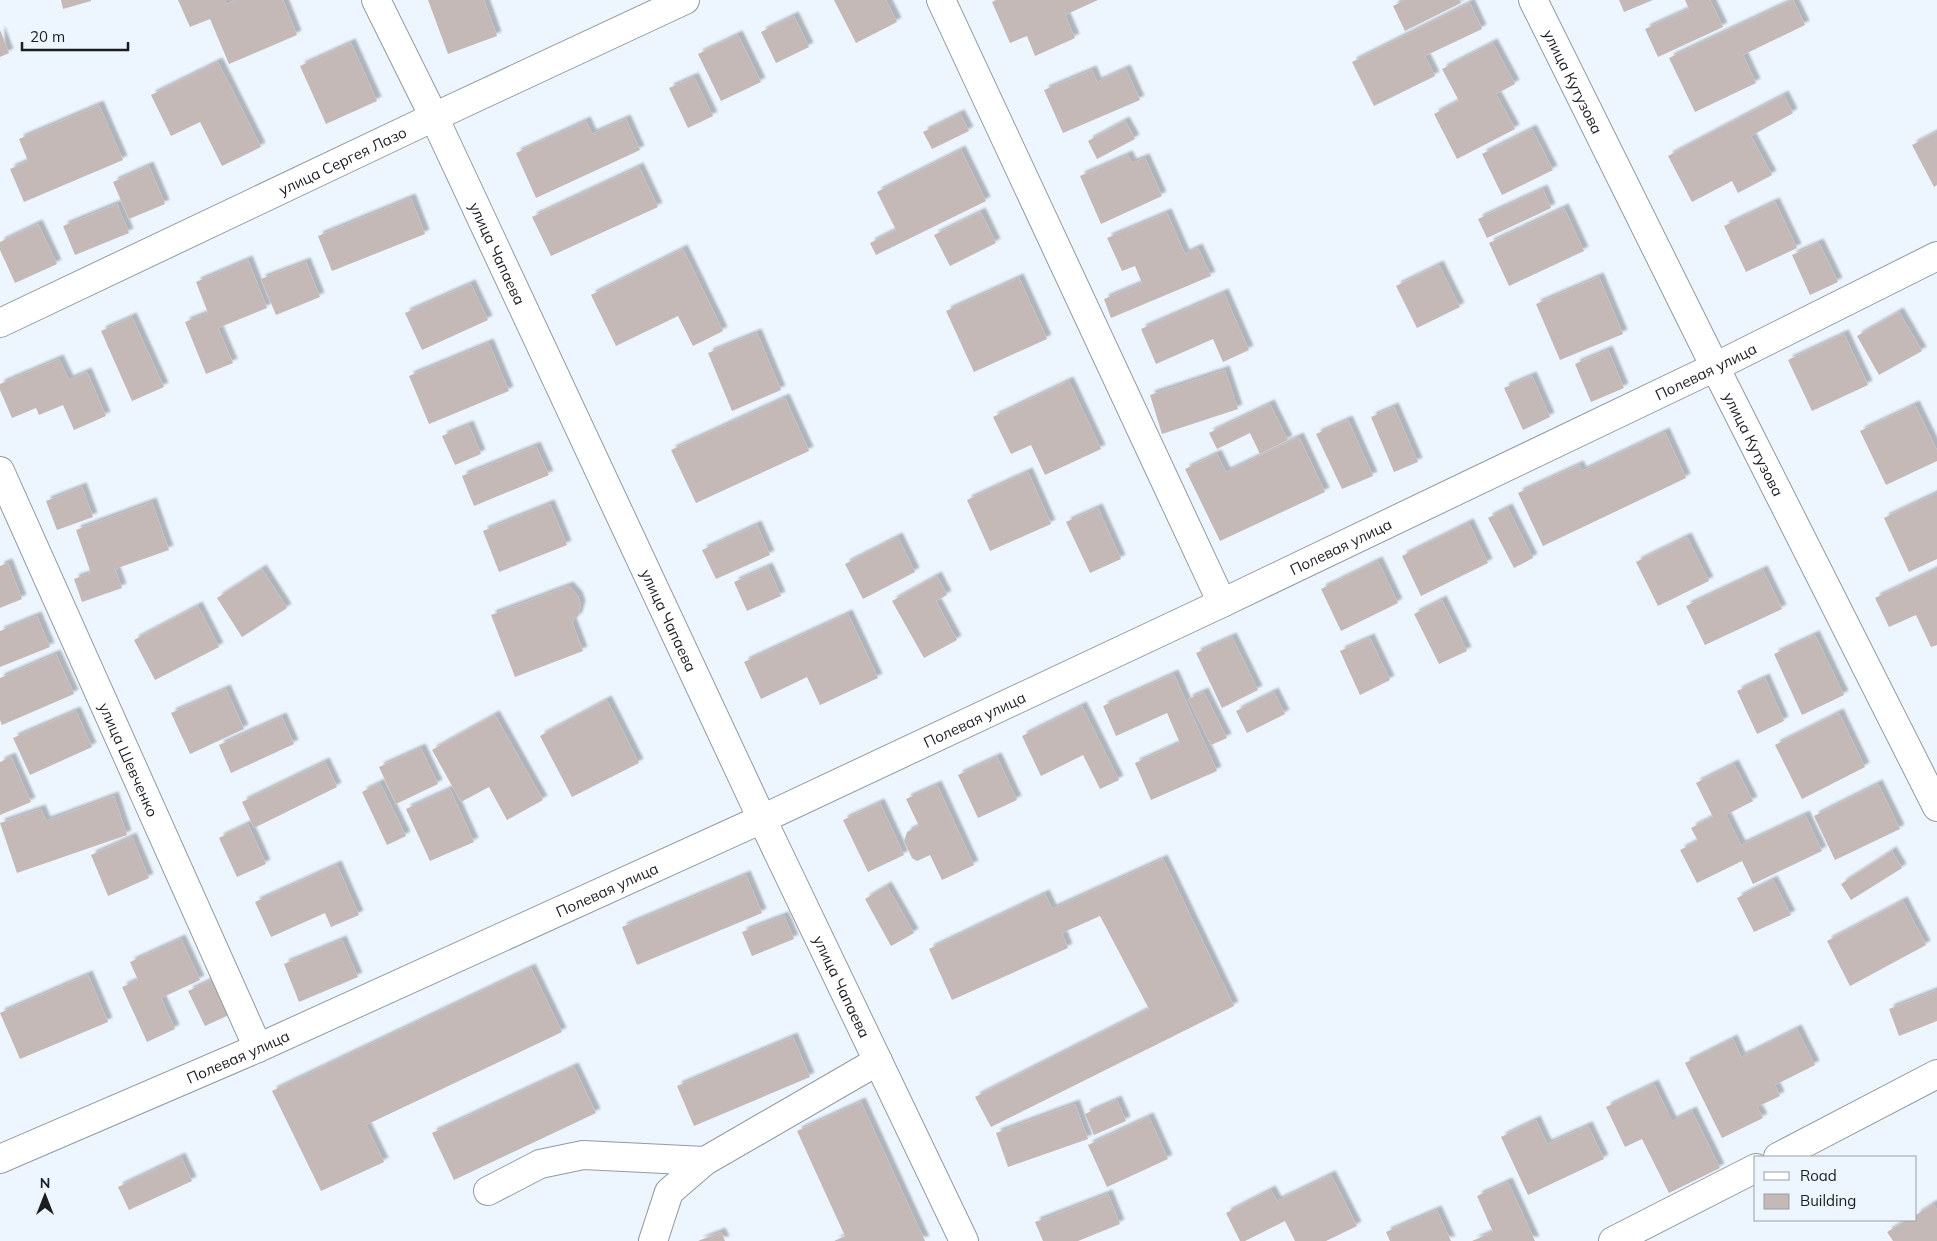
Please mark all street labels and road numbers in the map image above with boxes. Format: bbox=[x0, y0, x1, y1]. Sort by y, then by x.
street label: улица Кутузова bbox=[1540, 26, 1607, 137]
street label: улица Сергея Лазо bbox=[275, 122, 409, 199]
street label: улица Чапаева bbox=[466, 199, 530, 308]
street label: Полевая улица bbox=[1652, 338, 1760, 404]
street label: улица Кутузова bbox=[1720, 389, 1788, 499]
street label: Полевая улица bbox=[1286, 514, 1394, 579]
street label: улица Чапаева bbox=[637, 566, 701, 675]
street label: Полевая улица bbox=[920, 687, 1028, 751]
street label: улица Шевченко bbox=[95, 699, 163, 820]
street label: Полевая улица bbox=[553, 858, 661, 921]
street label: улица Чапаева bbox=[810, 932, 875, 1041]
street label: Полевая улица bbox=[183, 1026, 292, 1087]

